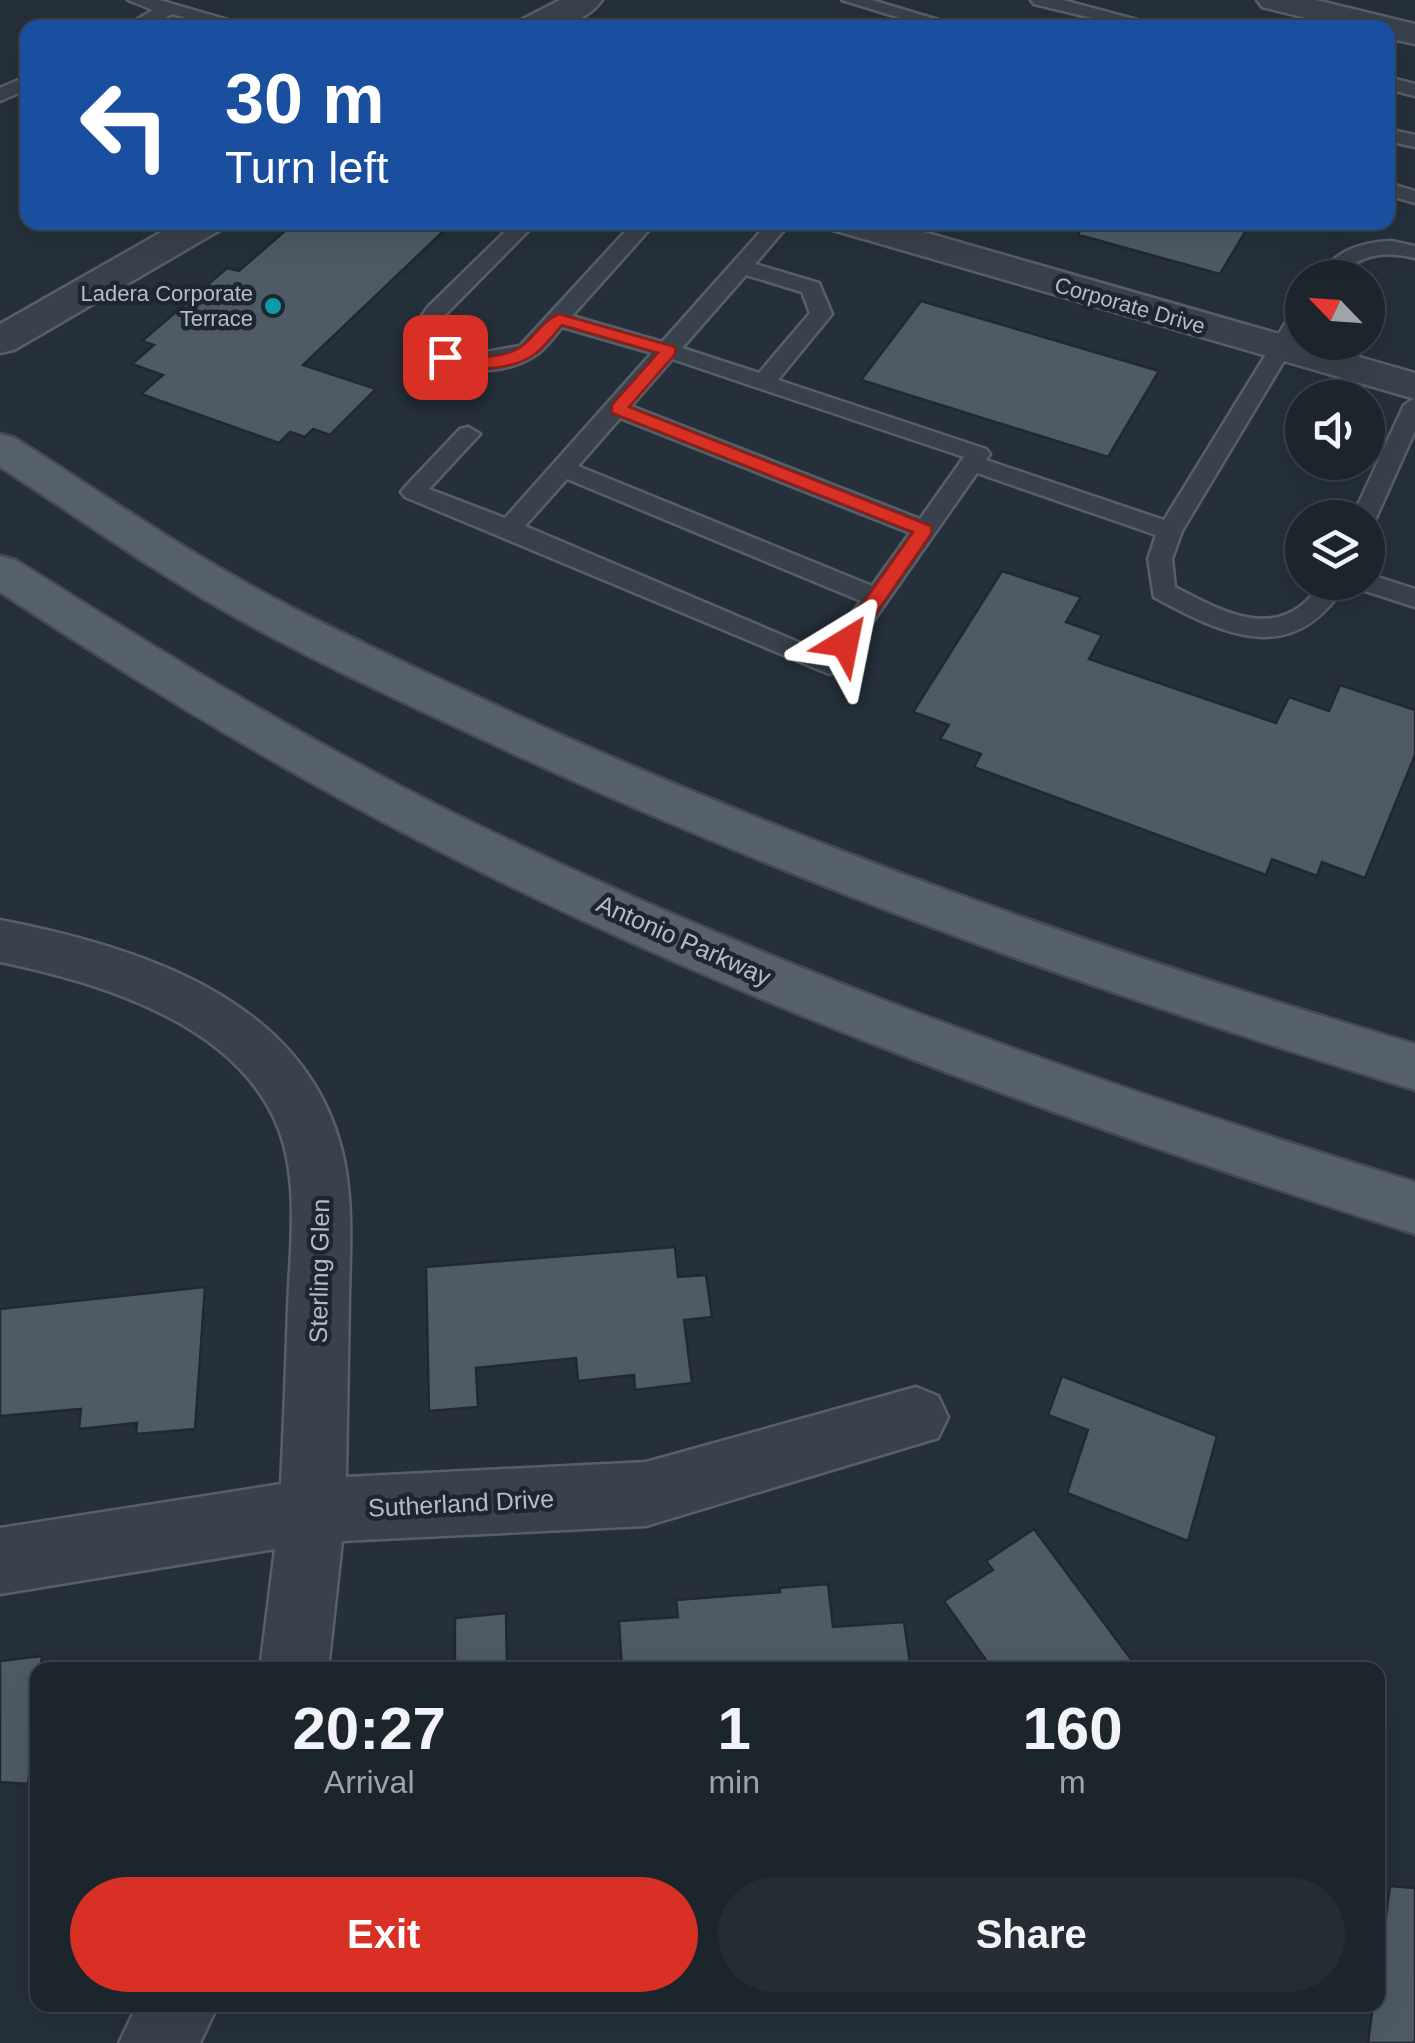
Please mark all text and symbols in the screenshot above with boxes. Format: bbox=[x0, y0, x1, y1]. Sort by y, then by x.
icon: left bbox=[60, 60, 190, 190]
text: 30 m bbox=[225, 60, 385, 138]
text: Turn left bbox=[225, 142, 388, 193]
north arrow bbox=[1285, 260, 1385, 360]
map controls bbox=[1285, 260, 1385, 600]
street label: Corporate Drive bbox=[1052, 272, 1208, 339]
place label: Ladera Corporate Terrace bbox=[81, 281, 253, 331]
marker: Ladera Corporate Terrace bbox=[262, 295, 284, 317]
pin bbox=[403, 315, 488, 400]
icon: arrive bbox=[418, 330, 473, 385]
button: sound bbox=[1285, 380, 1385, 480]
button: layers bbox=[1285, 500, 1385, 600]
position arrow bbox=[793, 591, 897, 695]
street label: Antonio Parkway bbox=[593, 889, 776, 991]
street label: Sterling Glen bbox=[304, 1199, 334, 1343]
street label: Sutherland Drive bbox=[367, 1484, 555, 1522]
text: 20:27 bbox=[292, 1695, 446, 1762]
text: 1 bbox=[717, 1695, 751, 1762]
text: 160 bbox=[1022, 1695, 1123, 1762]
text: Arrival bbox=[324, 1764, 415, 1800]
text: min bbox=[708, 1764, 760, 1800]
text: m bbox=[1059, 1764, 1086, 1800]
button: Exit bbox=[70, 1877, 698, 1992]
button: Share bbox=[718, 1877, 1345, 1992]

